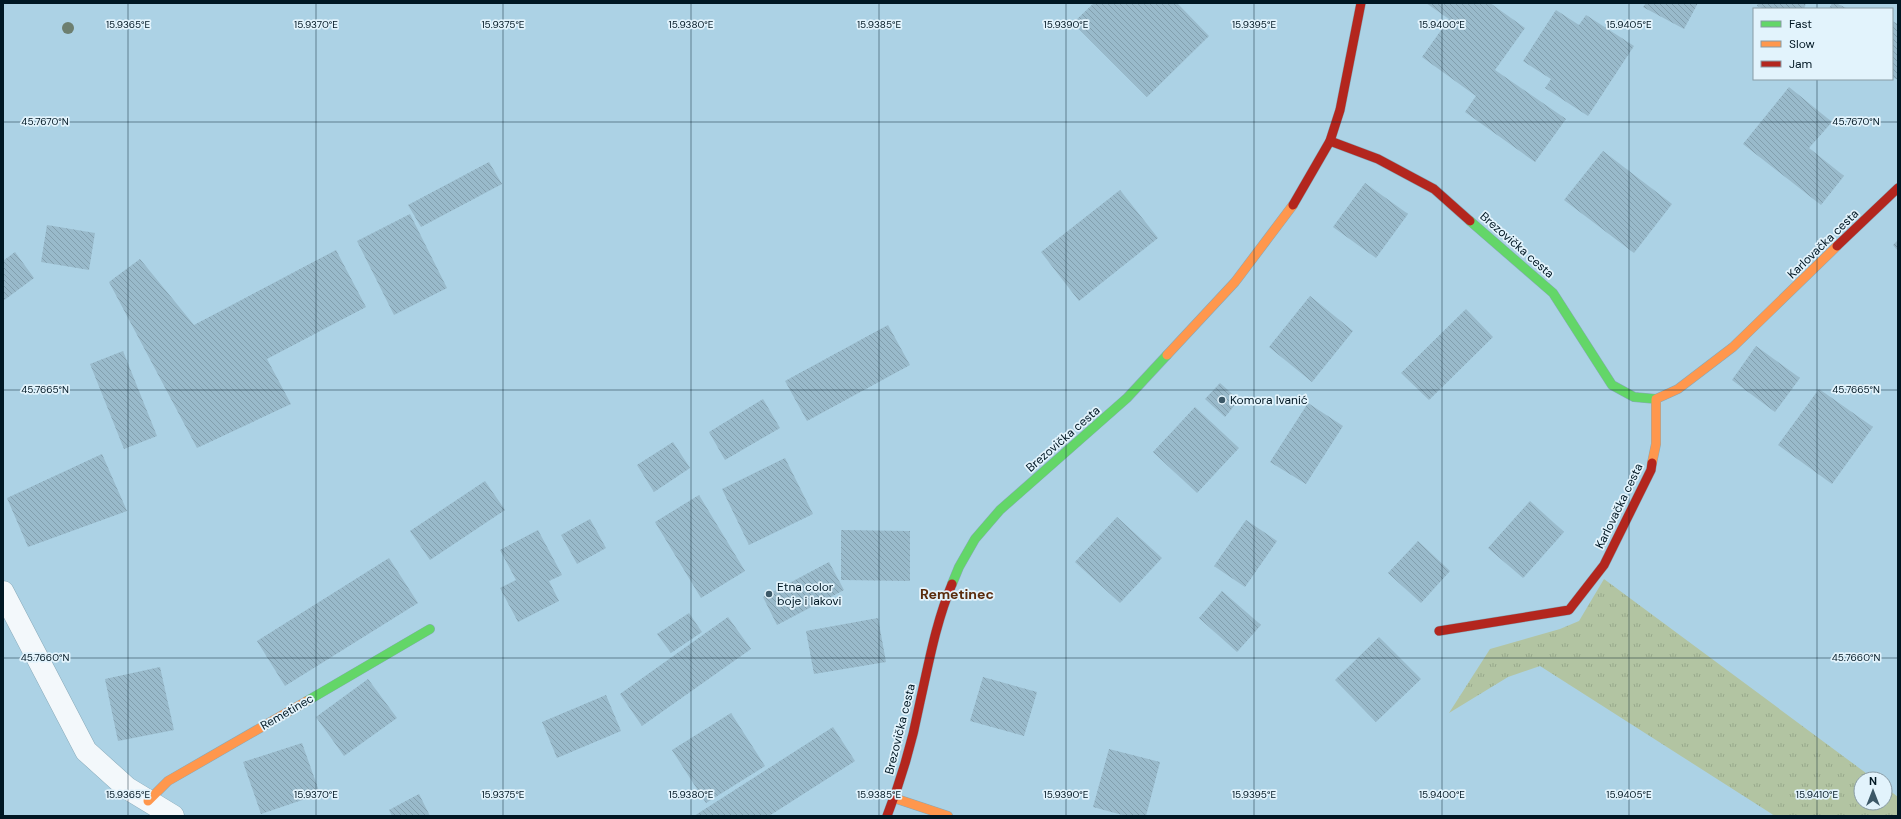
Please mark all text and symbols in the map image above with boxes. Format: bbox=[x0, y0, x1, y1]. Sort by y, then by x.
legend bbox=[1753, 8, 1893, 80]
text: Fast bbox=[1789, 16, 1812, 32]
text: 15.9365°E bbox=[106, 18, 150, 31]
text: 15.9370°E bbox=[294, 18, 338, 31]
text: 15.9375°E bbox=[482, 18, 525, 31]
text: 15.9380°E bbox=[669, 18, 714, 31]
text: 15.9385°E bbox=[857, 18, 901, 31]
text: 15.9390°E bbox=[1044, 18, 1089, 31]
text: 15.9395°E bbox=[1232, 18, 1276, 31]
text: 15.9400°E bbox=[1419, 18, 1465, 31]
text: 15.9405°E bbox=[1606, 18, 1652, 31]
text: Slow bbox=[1789, 36, 1815, 52]
text: Jam bbox=[1789, 56, 1812, 72]
text: 45.7670°N bbox=[21, 115, 69, 128]
text: 45.7670°N bbox=[1832, 115, 1880, 128]
street label: Karlovačka cesta bbox=[1784, 206, 1862, 282]
street label: Brezovička cesta bbox=[1477, 208, 1557, 282]
text: 45.7665°N bbox=[21, 383, 69, 396]
text: 45.7665°N bbox=[1832, 383, 1880, 396]
place label: Komora Ivanić bbox=[1230, 392, 1308, 408]
marker: Komora Ivanić bbox=[1217, 395, 1227, 405]
street label: Brezovička cesta bbox=[1023, 402, 1103, 476]
street label: Karlovačka cesta bbox=[1591, 461, 1647, 551]
place label: Etna color boje i lakovi bbox=[777, 579, 842, 609]
district label: Remetinec bbox=[920, 585, 994, 603]
marker: Etna color boje i lakovi bbox=[764, 589, 774, 599]
text: 45.7660°N bbox=[21, 651, 69, 664]
text: 45.7660°N bbox=[1832, 651, 1880, 664]
street label: Brezovička cesta bbox=[881, 682, 919, 776]
street label: Remetinec bbox=[257, 690, 317, 734]
north arrow bbox=[1853, 771, 1893, 811]
text: N bbox=[1869, 774, 1877, 788]
text: 15.9365°E bbox=[106, 788, 150, 801]
text: 15.9370°E bbox=[294, 788, 338, 801]
text: 15.9375°E bbox=[482, 788, 525, 801]
text: 15.9380°E bbox=[669, 788, 714, 801]
text: 15.9385°E bbox=[857, 788, 901, 801]
text: 15.9390°E bbox=[1044, 788, 1089, 801]
text: 15.9395°E bbox=[1232, 788, 1276, 801]
text: 15.9400°E bbox=[1419, 788, 1465, 801]
text: 15.9405°E bbox=[1606, 788, 1652, 801]
text: 15.9410°E bbox=[1796, 788, 1838, 801]

